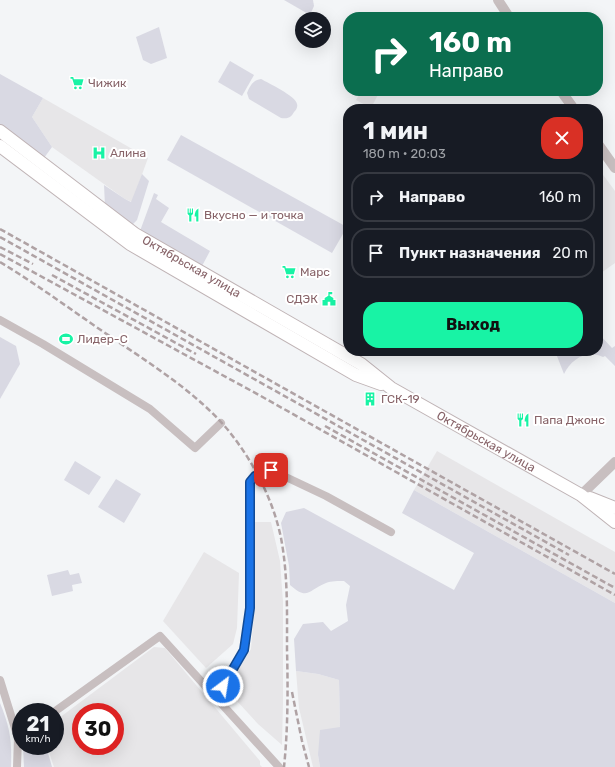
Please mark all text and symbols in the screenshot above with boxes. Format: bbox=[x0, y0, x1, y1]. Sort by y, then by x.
map controls bbox=[295, 12, 331, 48]
button: layers bbox=[295, 12, 331, 48]
text: 160 m bbox=[429, 26, 512, 59]
icon: right bbox=[363, 28, 415, 80]
text: Направо bbox=[429, 60, 504, 82]
supermarket icon: Чижик bbox=[69, 75, 85, 91]
place label: Чижик bbox=[88, 76, 127, 90]
text: 1 мин bbox=[363, 117, 428, 145]
button: close bbox=[541, 117, 583, 159]
hospital icon: Алина bbox=[91, 145, 107, 161]
place label: Алина bbox=[110, 146, 146, 160]
text: 180 m · 20:03 bbox=[363, 146, 446, 161]
icon: right bbox=[365, 186, 387, 208]
text: Направо bbox=[399, 188, 465, 206]
text: 160 m bbox=[539, 188, 581, 206]
restaurant icon: Вкусно — и точка bbox=[185, 207, 201, 223]
place label: Вкусно — и точка bbox=[204, 208, 304, 222]
street label: Октябрьская улица bbox=[140, 233, 243, 300]
icon: arrive bbox=[365, 242, 387, 264]
text: Пункт назначения bbox=[399, 244, 541, 262]
text: 20 m bbox=[553, 244, 588, 262]
supermarket icon: Марс bbox=[281, 264, 297, 280]
place label: Марс bbox=[300, 265, 330, 279]
public building icon: СДЭК bbox=[321, 291, 337, 307]
place label: СДЭК bbox=[286, 292, 318, 306]
button: Выход bbox=[363, 302, 583, 348]
sports icon: Лидер-С bbox=[58, 331, 74, 347]
place label: Лидер-С bbox=[77, 332, 128, 346]
building icon: ГСК-19 bbox=[362, 391, 378, 407]
place label: ГСК-19 bbox=[381, 392, 420, 406]
street label: Октябрьская улица bbox=[434, 408, 538, 475]
restaurant icon: Папа Джонс bbox=[515, 412, 531, 428]
place label: Папа Джонс bbox=[534, 413, 605, 427]
pin bbox=[254, 453, 288, 487]
icon: arrive bbox=[260, 459, 282, 481]
position arrow bbox=[202, 665, 244, 707]
speed limit sign: 30 bbox=[72, 703, 124, 755]
text: 21 bbox=[27, 712, 49, 736]
text: km/h bbox=[26, 733, 50, 745]

